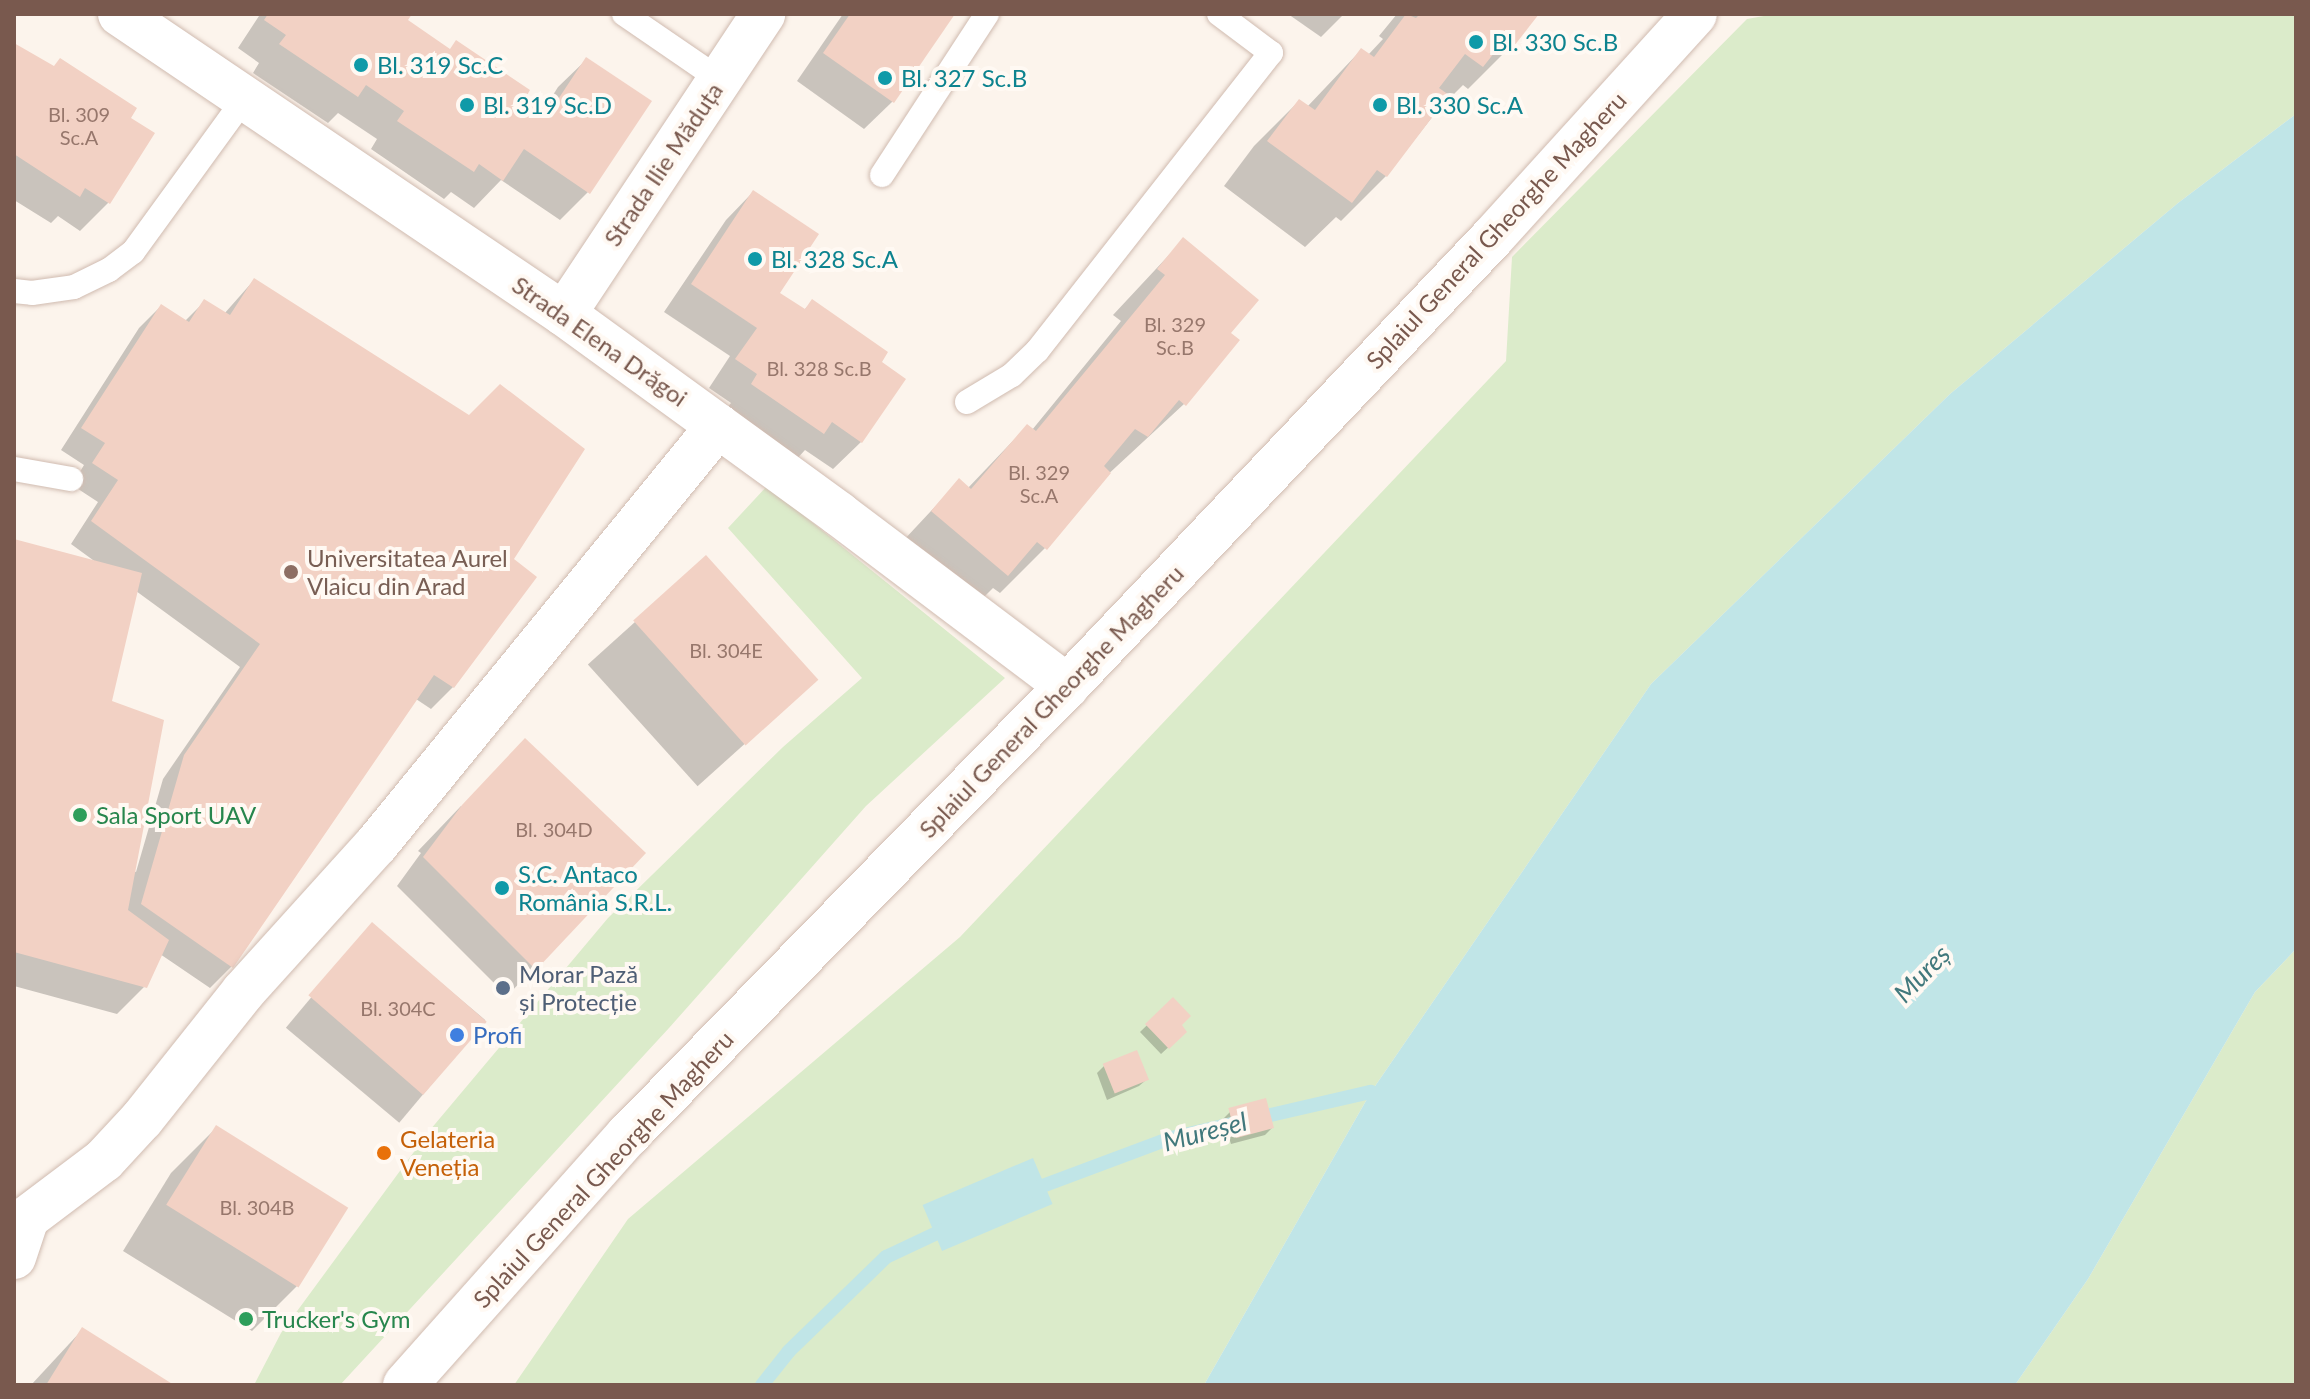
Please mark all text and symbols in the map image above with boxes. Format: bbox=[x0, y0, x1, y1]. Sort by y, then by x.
place label: Bl. 330 Sc.B bbox=[1492, 28, 1618, 56]
marker: Bl. 330 Sc.B bbox=[1467, 33, 1485, 51]
place label: Bl. 319 Sc.C bbox=[377, 51, 503, 79]
marker: Bl. 319 Sc.C bbox=[352, 56, 370, 74]
place label: Bl. 327 Sc.B bbox=[901, 64, 1027, 92]
marker: Bl. 327 Sc.B bbox=[876, 69, 894, 87]
street label: Strada Ilie Măduța bbox=[598, 77, 728, 251]
street label: Splaiul General Gheorghe Magheru bbox=[1360, 86, 1632, 374]
place label: Bl. 319 Sc.D bbox=[483, 91, 612, 119]
place label: Bl. 330 Sc.A bbox=[1396, 91, 1523, 119]
marker: Bl. 319 Sc.D bbox=[458, 96, 476, 114]
marker: Bl. 330 Sc.A bbox=[1371, 96, 1389, 114]
house number: Bl. 309 Sc.A bbox=[48, 102, 110, 149]
place label: Bl. 328 Sc.A bbox=[771, 245, 898, 273]
marker: Bl. 328 Sc.A bbox=[746, 250, 764, 268]
street label: Strada Elena Drăgoi bbox=[507, 270, 693, 412]
house number: Bl. 329 Sc.B bbox=[1144, 313, 1206, 360]
house number: Bl. 328 Sc.B bbox=[766, 356, 872, 380]
house number: Bl. 329 Sc.A bbox=[1008, 460, 1070, 507]
place label: Universitatea Aurel Vlaicu din Arad bbox=[307, 544, 509, 600]
street label: Splaiul General Gheorghe Magheru bbox=[913, 559, 1189, 843]
marker: Universitatea Aurel Vlaicu din Arad bbox=[282, 563, 300, 581]
house number: Bl. 304E bbox=[689, 638, 763, 662]
place label: Sala Sport UAV bbox=[96, 801, 256, 829]
marker: Sala Sport UAV bbox=[71, 806, 89, 824]
house number: Bl. 304D bbox=[515, 817, 593, 841]
place label: S.C. Antaco România S.R.L. bbox=[518, 860, 672, 916]
marker: S.C. Antaco România S.R.L. bbox=[493, 879, 511, 897]
water label: Mureș bbox=[1887, 939, 1957, 1009]
place label: Morar Pază și Protecție bbox=[519, 960, 639, 1016]
marker: Morar Pază și Protecție bbox=[494, 979, 512, 997]
house number: Bl. 304C bbox=[360, 996, 436, 1020]
place label: Profi bbox=[473, 1021, 523, 1049]
street label: Splaiul General Gheorghe Magheru bbox=[467, 1025, 739, 1313]
marker: Profi bbox=[448, 1026, 466, 1044]
water label: Mureșel bbox=[1160, 1106, 1250, 1158]
place label: Gelateria Veneția bbox=[400, 1125, 495, 1181]
marker: Gelateria Veneția bbox=[375, 1144, 393, 1162]
house number: Bl. 304B bbox=[219, 1195, 295, 1219]
place label: Trucker's Gym bbox=[262, 1305, 410, 1333]
marker: Trucker's Gym bbox=[237, 1310, 255, 1328]

